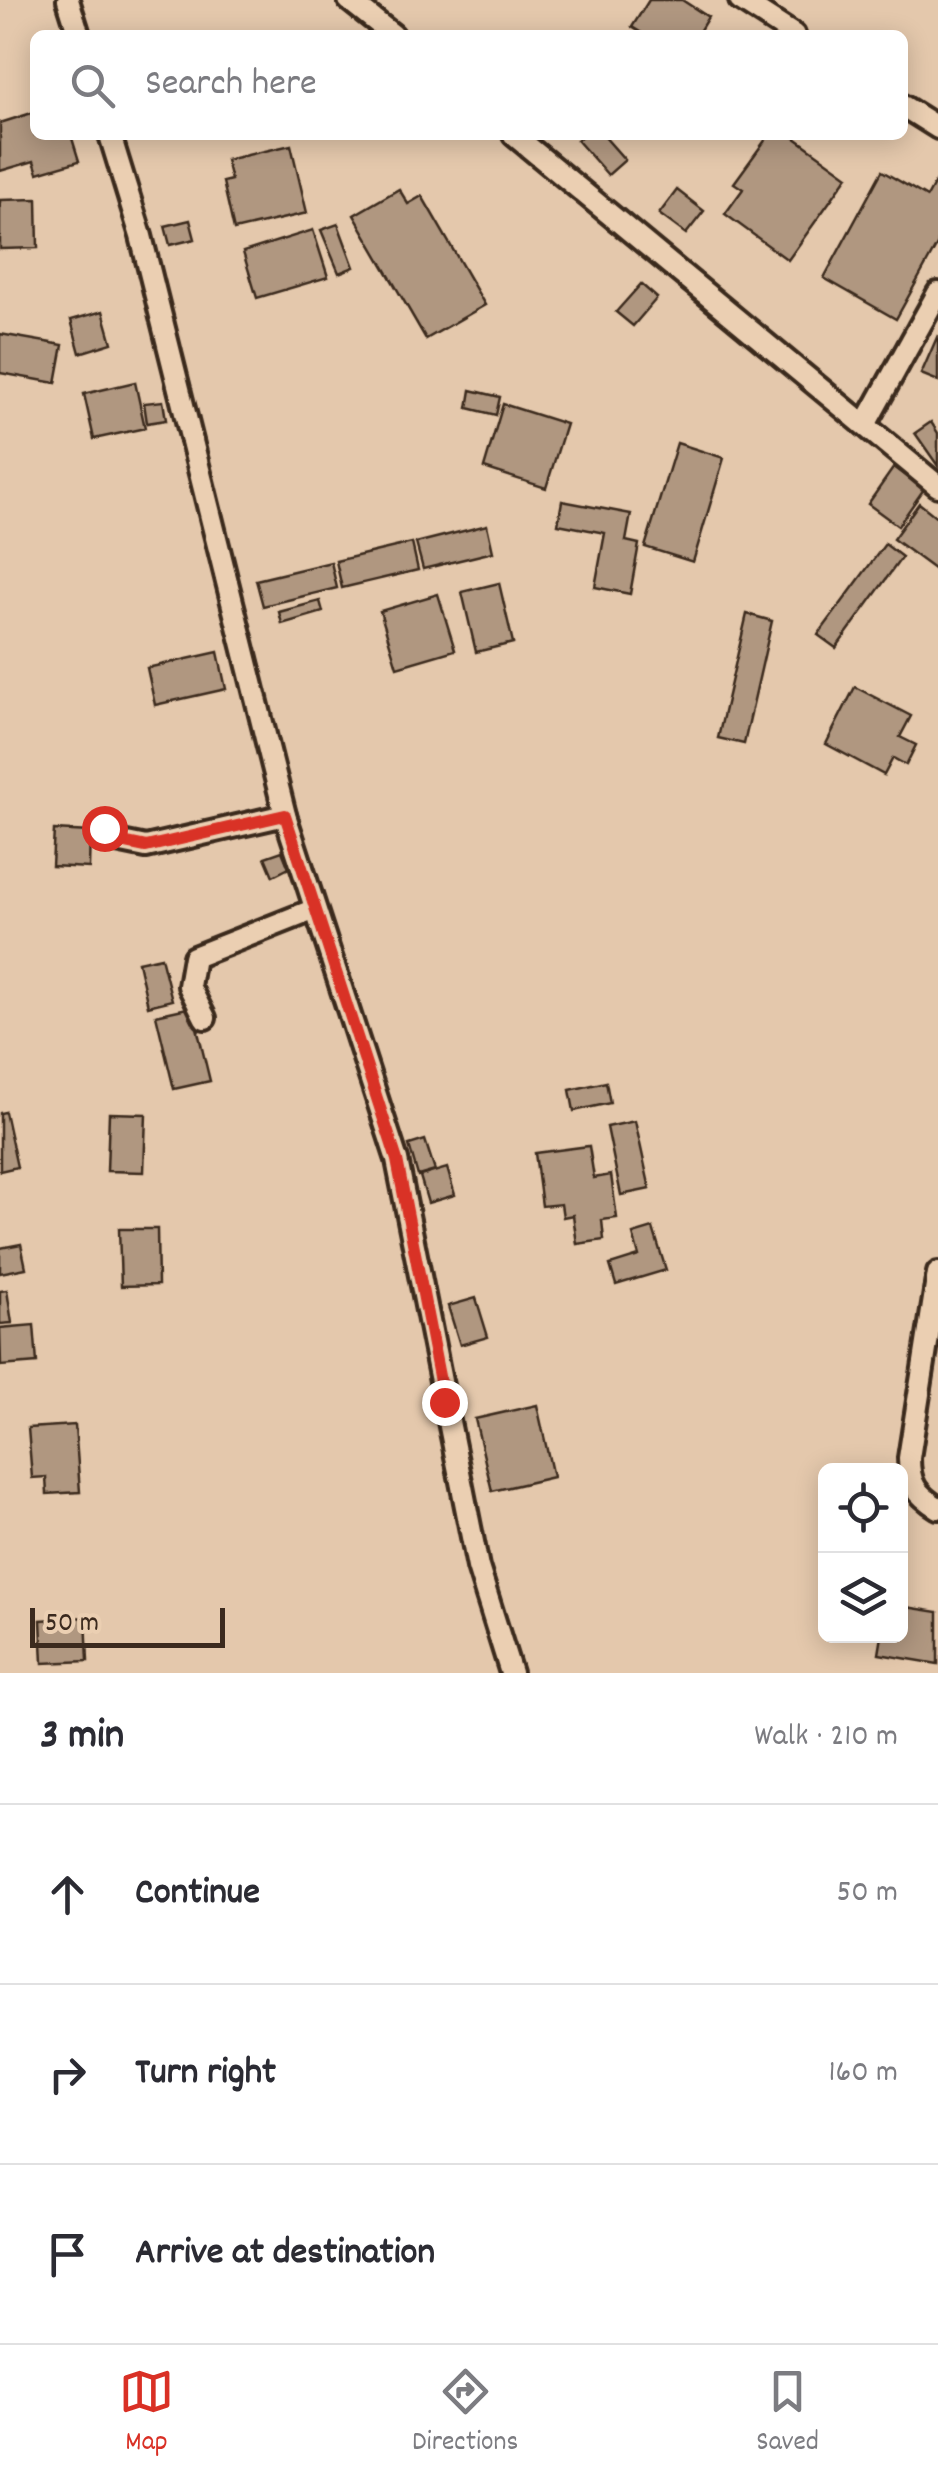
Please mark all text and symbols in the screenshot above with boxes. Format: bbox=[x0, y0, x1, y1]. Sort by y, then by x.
search box bbox=[30, 30, 908, 140]
icon: search bbox=[65, 58, 120, 113]
text: Search here bbox=[145, 58, 317, 113]
route start bbox=[82, 806, 128, 852]
route end bbox=[422, 1380, 468, 1426]
map controls bbox=[818, 1463, 908, 1643]
button: locate bbox=[818, 1463, 908, 1553]
button: layers bbox=[818, 1553, 908, 1643]
scale bar bbox=[30, 1603, 225, 1648]
text: 50 m bbox=[45, 1605, 99, 1645]
text: 3 min bbox=[40, 1708, 124, 1768]
text: Walk · 210 m bbox=[754, 1715, 898, 1761]
icon: ahead bbox=[40, 1867, 95, 1922]
text: Continue bbox=[135, 1867, 260, 1922]
text: 50 m bbox=[836, 1871, 898, 1917]
icon: right bbox=[40, 2047, 95, 2102]
text: Turn right bbox=[135, 2047, 276, 2102]
text: 160 m bbox=[829, 2051, 898, 2097]
icon: arrive bbox=[40, 2227, 95, 2282]
text: Arrive at destination bbox=[135, 2227, 435, 2282]
tab: Map bbox=[119, 2364, 174, 2464]
tab: Directions bbox=[412, 2364, 518, 2464]
tab: Saved bbox=[756, 2364, 819, 2464]

